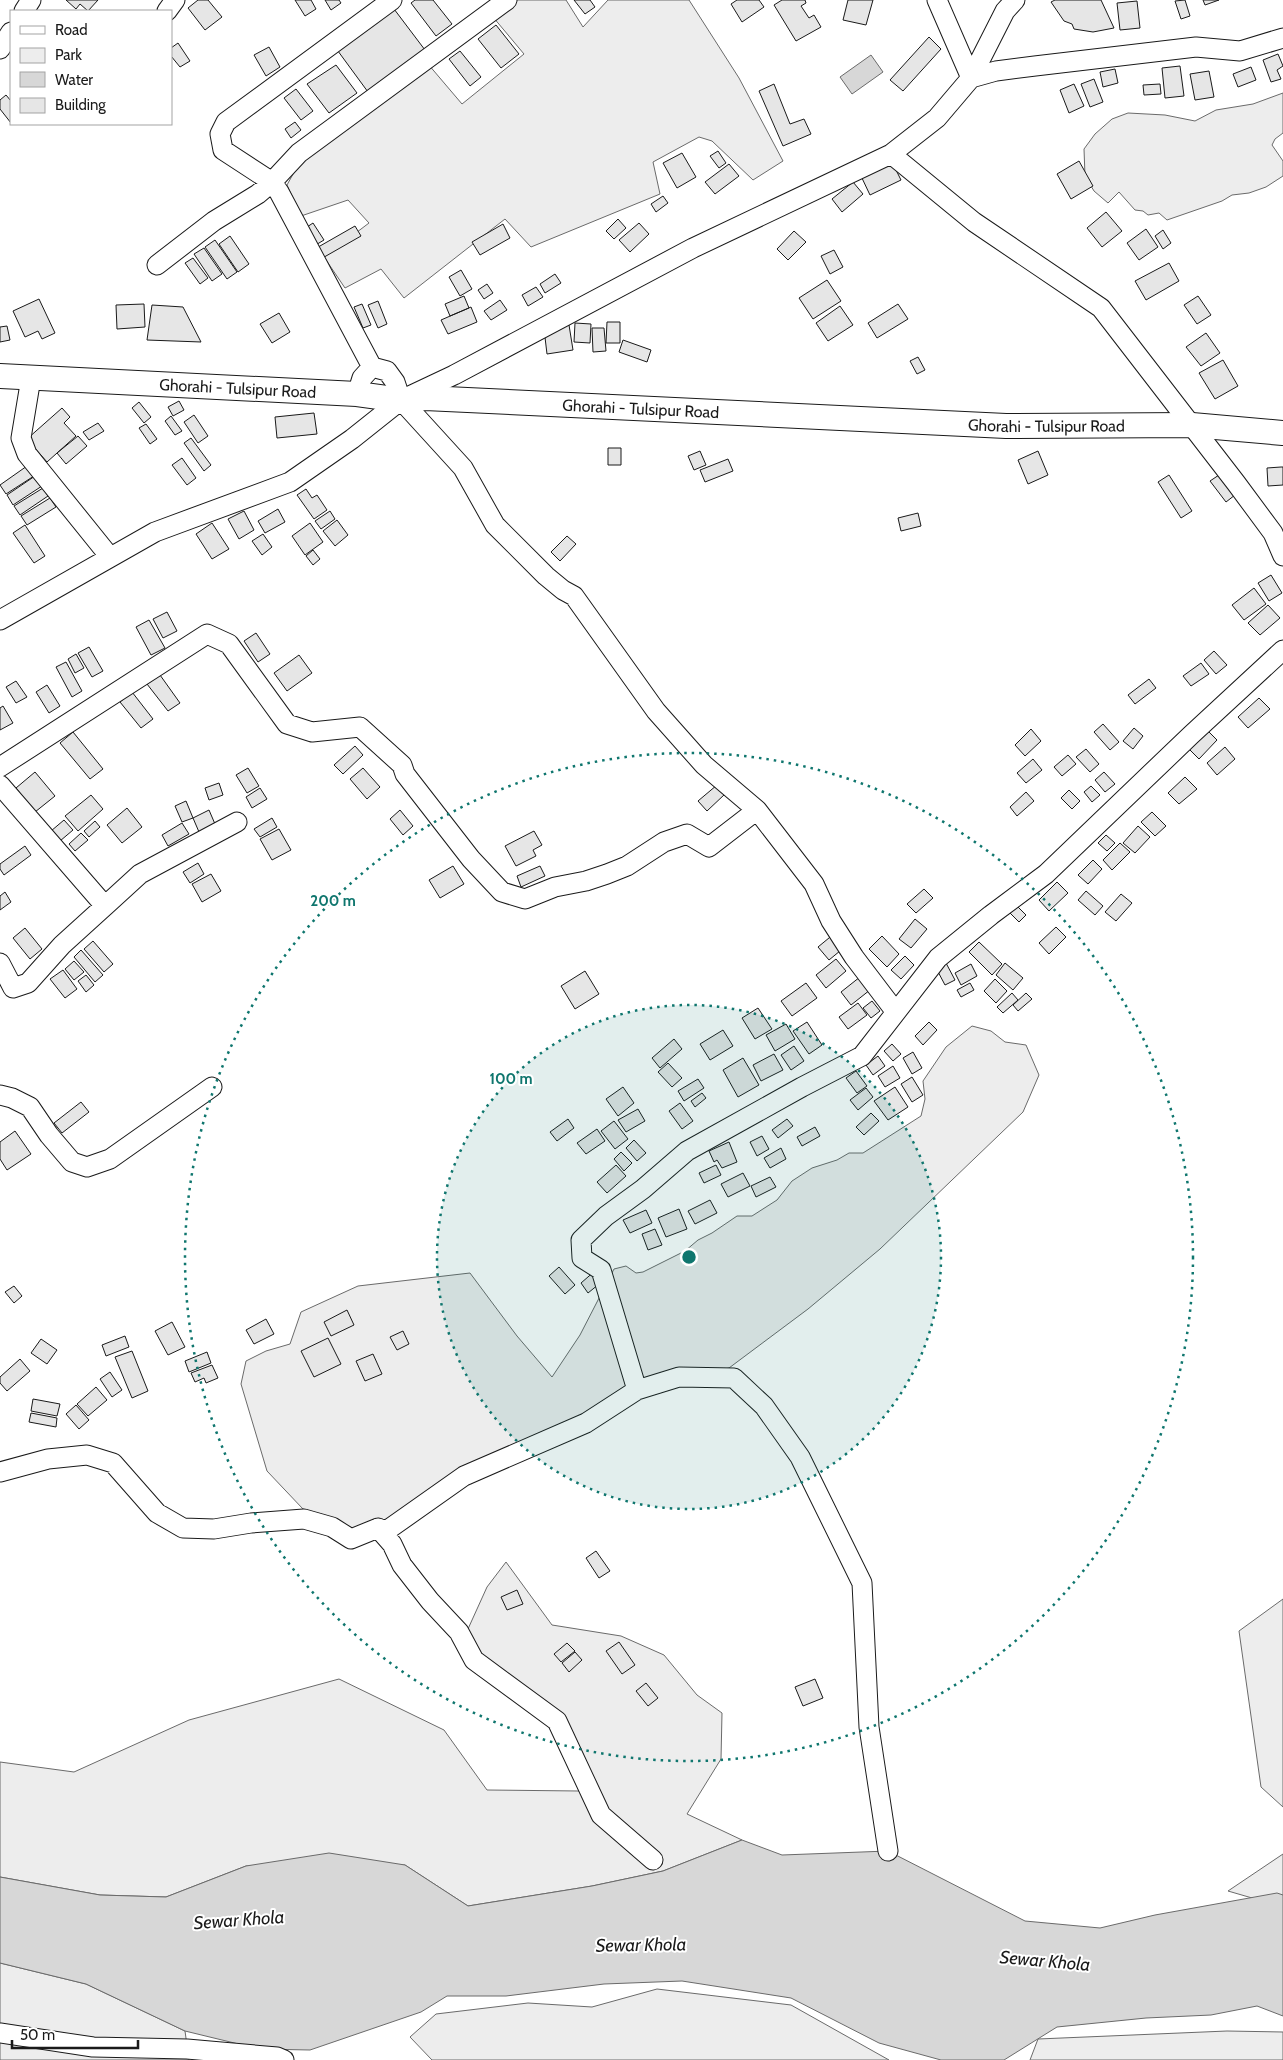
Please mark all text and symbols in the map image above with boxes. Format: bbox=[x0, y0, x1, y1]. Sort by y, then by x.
legend bbox=[10, 10, 172, 125]
text: Road bbox=[55, 21, 88, 39]
text: Park bbox=[55, 46, 82, 64]
text: Water bbox=[55, 71, 93, 89]
text: Building bbox=[55, 96, 106, 114]
street label: Ghorahi - Tulsipur Road bbox=[159, 375, 317, 401]
street label: Ghorahi - Tulsipur Road bbox=[562, 395, 720, 422]
street label: Ghorahi - Tulsipur Road bbox=[967, 415, 1125, 436]
text: 200 m bbox=[310, 892, 356, 910]
text: 100 m bbox=[489, 1070, 533, 1088]
centre of rings bbox=[680, 1248, 698, 1266]
water label: Sewar Khola bbox=[193, 1906, 285, 1934]
water label: Sewar Khola bbox=[595, 1933, 687, 1957]
water label: Sewar Khola bbox=[999, 1946, 1091, 1976]
scale bar bbox=[12, 2018, 139, 2050]
text: 50 m bbox=[20, 2026, 55, 2044]

